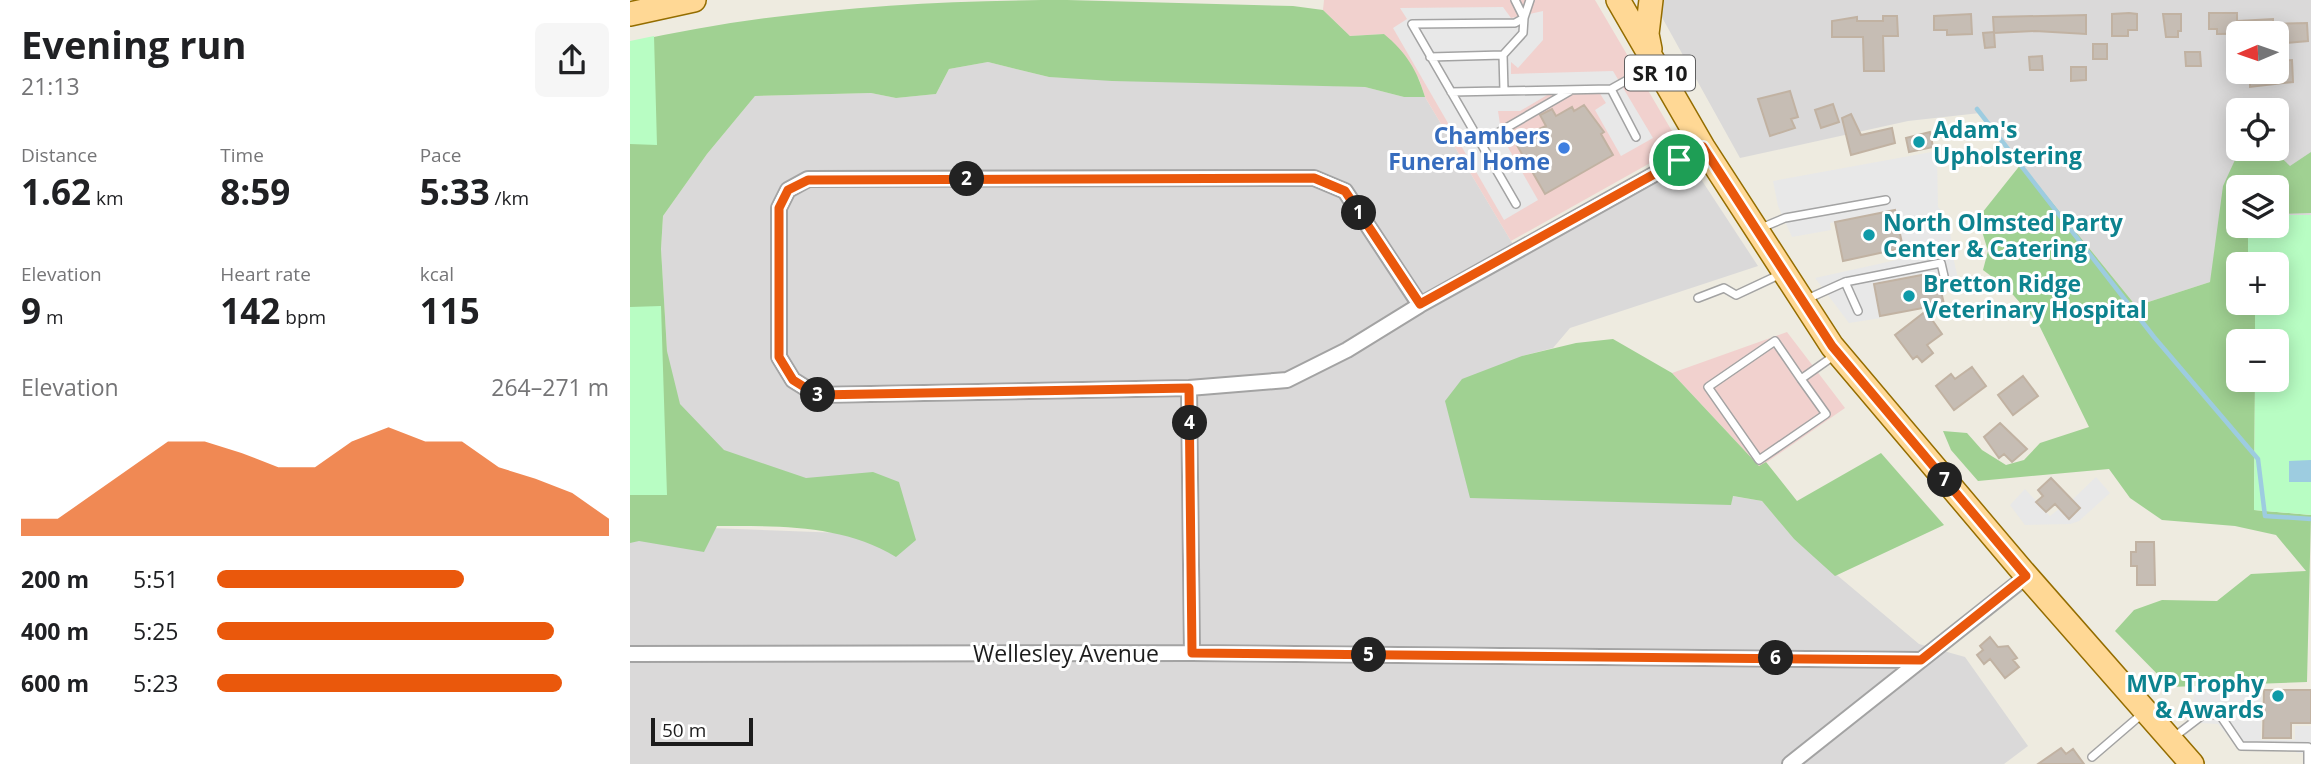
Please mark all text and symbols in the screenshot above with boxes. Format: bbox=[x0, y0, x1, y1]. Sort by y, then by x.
text: Evening run bbox=[21, 18, 246, 70]
north arrow bbox=[2226, 21, 2289, 84]
map controls bbox=[2226, 21, 2289, 392]
button: share bbox=[535, 23, 609, 97]
road number: SR 10 bbox=[1625, 56, 1695, 90]
text: 21:13 bbox=[21, 70, 80, 102]
button: locate bbox=[2226, 98, 2289, 161]
place label: Adam's Upholstering bbox=[1933, 113, 2082, 171]
place label: Chambers Funeral Home bbox=[1388, 119, 1550, 177]
pin bbox=[1649, 130, 1709, 190]
marker: Adam's Upholstering bbox=[1911, 134, 1927, 150]
marker: Chambers Funeral Home bbox=[1556, 140, 1572, 156]
icon: arrive bbox=[1660, 141, 1698, 179]
text: Distance bbox=[21, 142, 97, 168]
text: Time bbox=[220, 142, 264, 168]
text: Pace bbox=[420, 142, 461, 168]
pin: 2 bbox=[950, 162, 984, 196]
text: 2 bbox=[961, 165, 972, 191]
text: 1.62 bbox=[21, 168, 91, 215]
text: 8:59 bbox=[220, 168, 290, 215]
text: 5:33 bbox=[420, 168, 490, 215]
button: layers bbox=[2226, 175, 2289, 238]
text: km bbox=[91, 185, 124, 211]
text: /km bbox=[490, 185, 529, 211]
pin: 1 bbox=[1342, 196, 1376, 230]
text: 1 bbox=[1353, 199, 1364, 225]
place label: North Olmsted Party Center & Catering bbox=[1883, 206, 2124, 264]
marker: North Olmsted Party Center & Catering bbox=[1861, 227, 1877, 243]
button: + bbox=[2226, 252, 2289, 315]
text: Elevation bbox=[21, 261, 102, 287]
text: Heart rate bbox=[220, 261, 311, 287]
text: kcal bbox=[420, 261, 454, 287]
place label: Bretton Ridge Veterinary Hospital bbox=[1923, 267, 2147, 325]
text: 9 bbox=[21, 287, 41, 334]
text: 142 bbox=[220, 287, 280, 334]
text: 115 bbox=[420, 287, 480, 334]
marker: Bretton Ridge Veterinary Hospital bbox=[1901, 288, 1917, 304]
text: m bbox=[41, 304, 64, 330]
text: bpm bbox=[280, 304, 326, 330]
button: − bbox=[2226, 329, 2289, 392]
text: Elevation bbox=[21, 371, 119, 403]
text: 264–271 m bbox=[491, 371, 609, 403]
pin: 3 bbox=[800, 378, 836, 412]
text: 3 bbox=[812, 381, 823, 407]
pin: 4 bbox=[1172, 406, 1208, 440]
text: 4 bbox=[1184, 409, 1195, 435]
pin: 7 bbox=[1928, 462, 1962, 498]
text: 7 bbox=[1939, 466, 1950, 492]
text: 200 m bbox=[21, 563, 89, 595]
text: 5:51 bbox=[133, 563, 179, 595]
text: 400 m bbox=[21, 615, 89, 647]
text: 5:25 bbox=[133, 615, 179, 647]
street label: Wellesley Avenue bbox=[973, 637, 1159, 669]
pin: 5 bbox=[1352, 638, 1386, 672]
pin: 6 bbox=[1758, 640, 1794, 676]
text: 5 bbox=[1363, 641, 1374, 667]
text: 6 bbox=[1770, 644, 1781, 670]
text: 600 m bbox=[21, 667, 89, 699]
text: 5:23 bbox=[133, 667, 179, 699]
place label: MVP Trophy & Awards bbox=[2126, 667, 2265, 725]
marker: MVP Trophy & Awards bbox=[2270, 688, 2286, 704]
scale bar bbox=[651, 715, 752, 747]
text: 50 m bbox=[662, 717, 706, 743]

